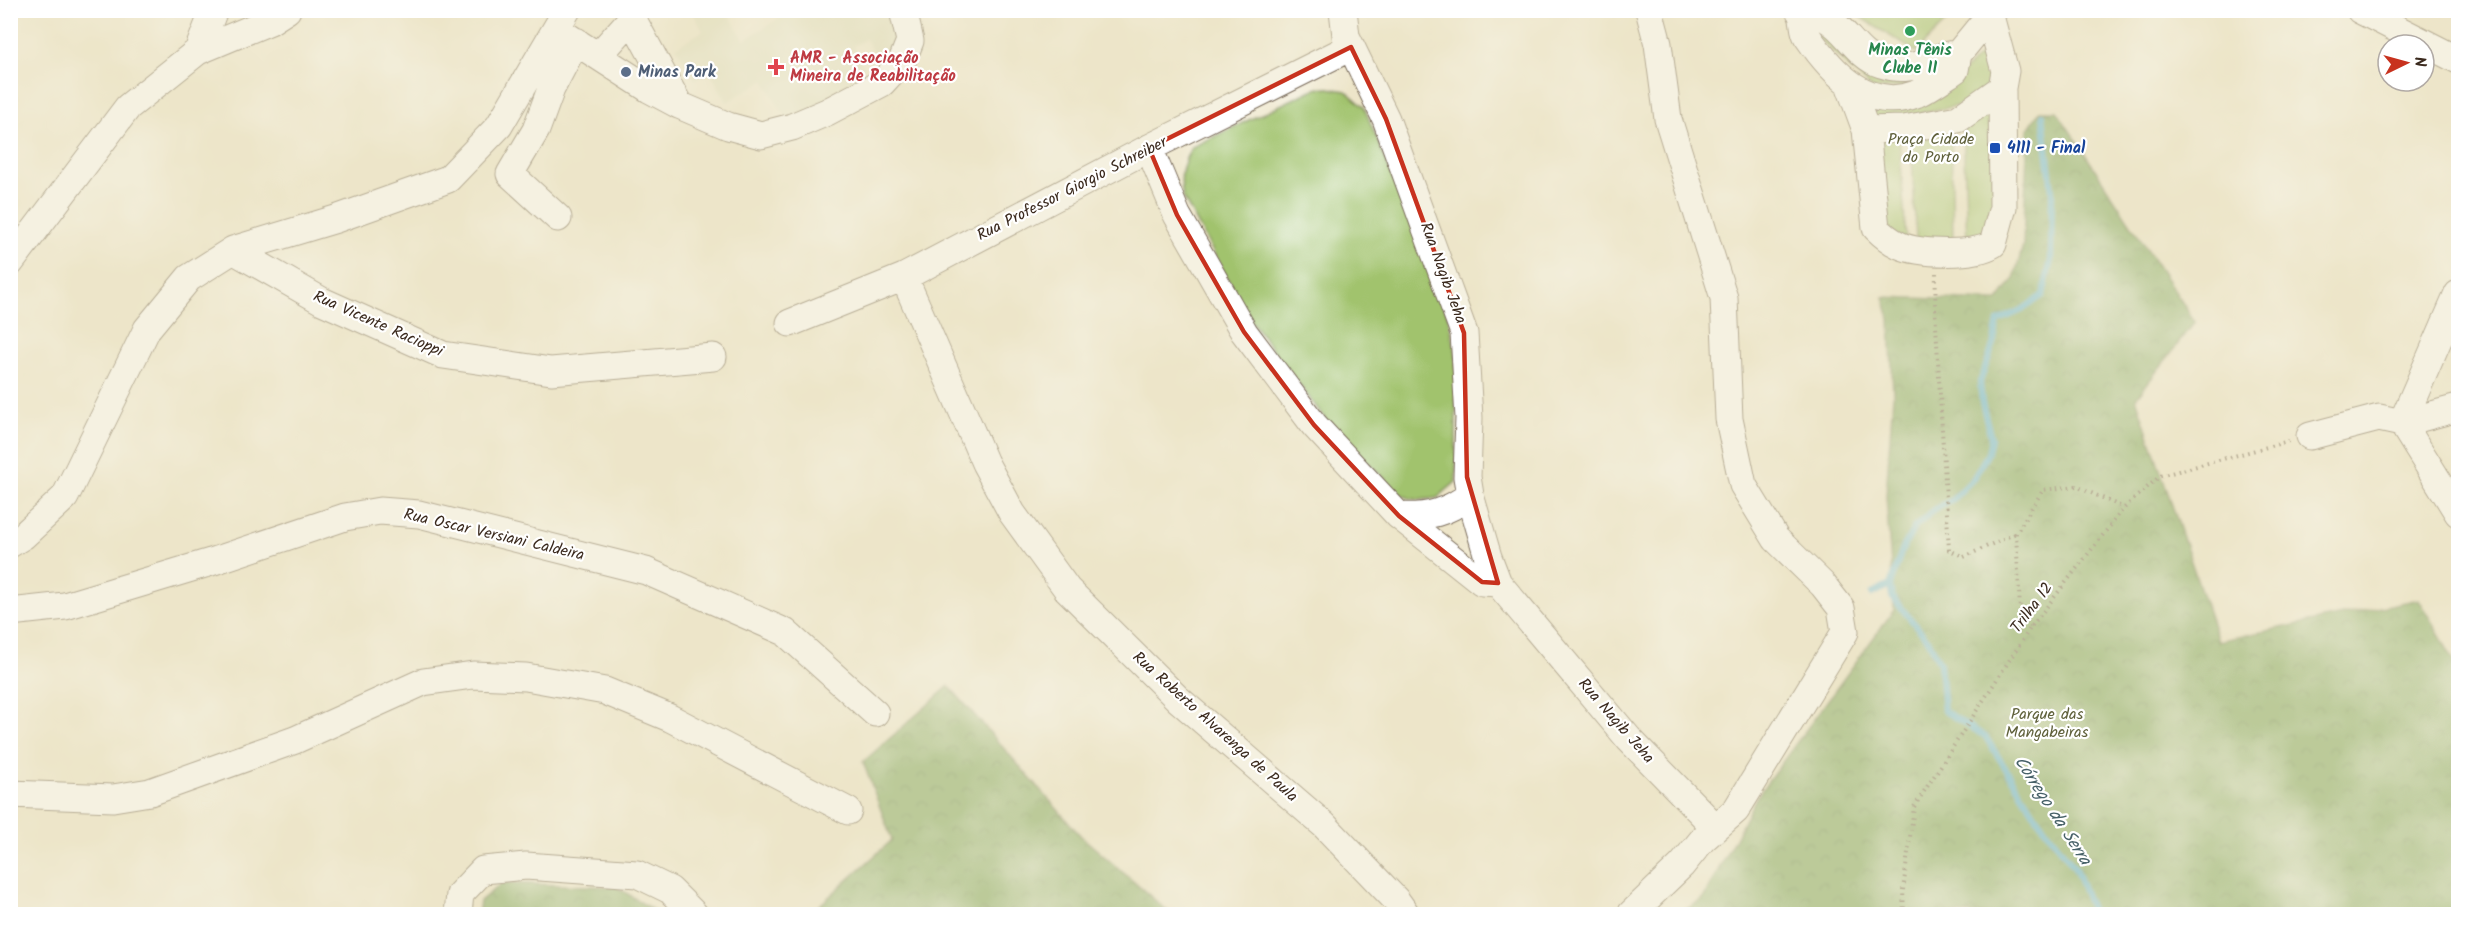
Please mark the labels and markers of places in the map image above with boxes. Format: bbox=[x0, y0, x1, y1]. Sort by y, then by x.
marker: Minas Tênis Clube II bbox=[1903, 24, 1917, 38]
place label: Minas Tênis Clube II bbox=[1868, 38, 1952, 81]
place label: AMR - Associação Mineira de Reabilitação bbox=[790, 46, 956, 89]
marker: AMR - Associação Mineira de Reabilitação bbox=[767, 58, 785, 76]
place label: Minas Park bbox=[638, 60, 717, 85]
marker: Minas Park bbox=[619, 65, 633, 79]
place label: 4111 - Final bbox=[2007, 136, 2086, 161]
marker: 4111 - Final bbox=[1988, 141, 2002, 155]

